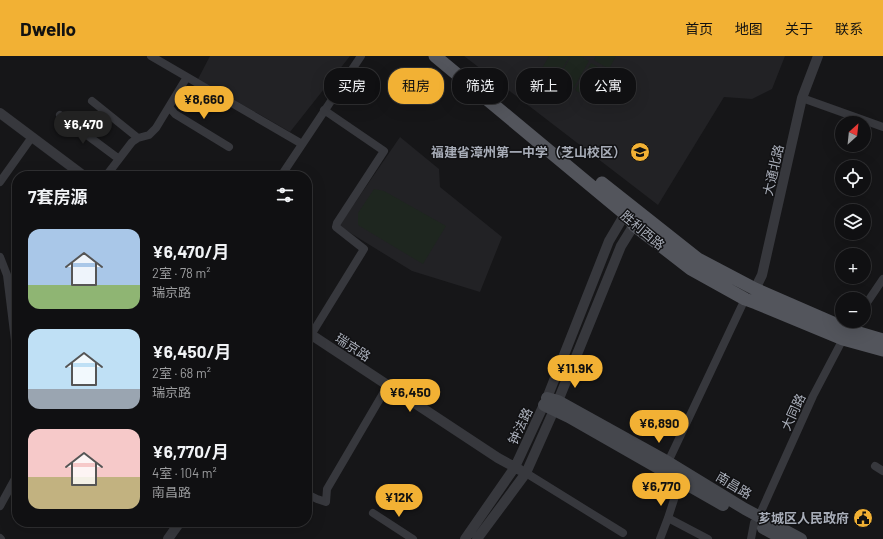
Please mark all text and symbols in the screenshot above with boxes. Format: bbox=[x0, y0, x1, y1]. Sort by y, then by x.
text: Dwello bbox=[20, 17, 76, 40]
text: 首页 bbox=[685, 20, 713, 37]
text: 地图 bbox=[735, 20, 763, 37]
text: 关于 bbox=[785, 20, 813, 37]
text: 联系 bbox=[835, 20, 863, 37]
chip: 买房 bbox=[324, 68, 380, 104]
chip: 租房 bbox=[388, 68, 444, 104]
chip: 筛选 bbox=[452, 68, 508, 104]
chip: 新上 bbox=[516, 68, 572, 104]
chip: 公寓 bbox=[580, 68, 636, 104]
pin: ¥8,660 bbox=[171, 86, 237, 120]
text: ¥8,660 bbox=[184, 91, 224, 107]
pin: ¥6,470 bbox=[50, 111, 116, 145]
text: ¥6,470 bbox=[63, 116, 103, 132]
north arrow bbox=[835, 116, 871, 152]
map controls bbox=[835, 116, 871, 328]
school or university icon: 福建省漳州第一中学（芝山校区） bbox=[629, 141, 651, 163]
street label: 大通北路 bbox=[759, 143, 787, 197]
place label: 福建省漳州第一中学（芝山校区） bbox=[431, 144, 626, 160]
button: locate bbox=[835, 160, 871, 196]
icon: filters bbox=[274, 184, 296, 206]
text: 7套房源 bbox=[28, 186, 87, 206]
button: layers bbox=[835, 204, 871, 240]
street label: 胜利西路 bbox=[618, 207, 668, 253]
text: ¥6,470/月 bbox=[152, 241, 230, 261]
icon: home bbox=[60, 245, 108, 293]
button: + bbox=[835, 248, 871, 284]
text: 2室 · 78 m² bbox=[152, 265, 210, 281]
text: 瑞京路 bbox=[152, 284, 191, 300]
button: − bbox=[835, 292, 871, 328]
street label: 瑞京路 bbox=[332, 330, 374, 364]
text: ¥6,450/月 bbox=[152, 341, 231, 361]
icon: home bbox=[60, 345, 108, 393]
pin: ¥11.9K bbox=[542, 355, 608, 389]
text: ¥11.9K bbox=[557, 360, 593, 376]
text: 2室 · 68 m² bbox=[152, 365, 211, 381]
pin: ¥6,450 bbox=[377, 379, 443, 413]
text: 瑞京路 bbox=[152, 384, 191, 400]
text: ¥6,450 bbox=[389, 384, 431, 400]
street label: 大同路 bbox=[778, 391, 808, 433]
street label: 钟法路 bbox=[505, 405, 535, 447]
pin: ¥6,890 bbox=[626, 410, 692, 444]
text: ¥6,890 bbox=[639, 415, 679, 431]
text: ¥6,770/月 bbox=[152, 441, 229, 461]
icon: home bbox=[60, 445, 108, 493]
text: 4室 · 104 m² bbox=[152, 465, 217, 481]
street label: 南昌路 bbox=[713, 468, 755, 502]
pin: ¥6,770 bbox=[628, 473, 694, 507]
text: ¥6,770 bbox=[641, 478, 681, 494]
text: 南昌路 bbox=[152, 484, 191, 500]
pin: ¥12K bbox=[375, 484, 423, 518]
text: ¥12K bbox=[385, 489, 413, 505]
public building icon: 芗城区人民政府 bbox=[852, 507, 874, 529]
place label: 芗城区人民政府 bbox=[758, 510, 849, 526]

